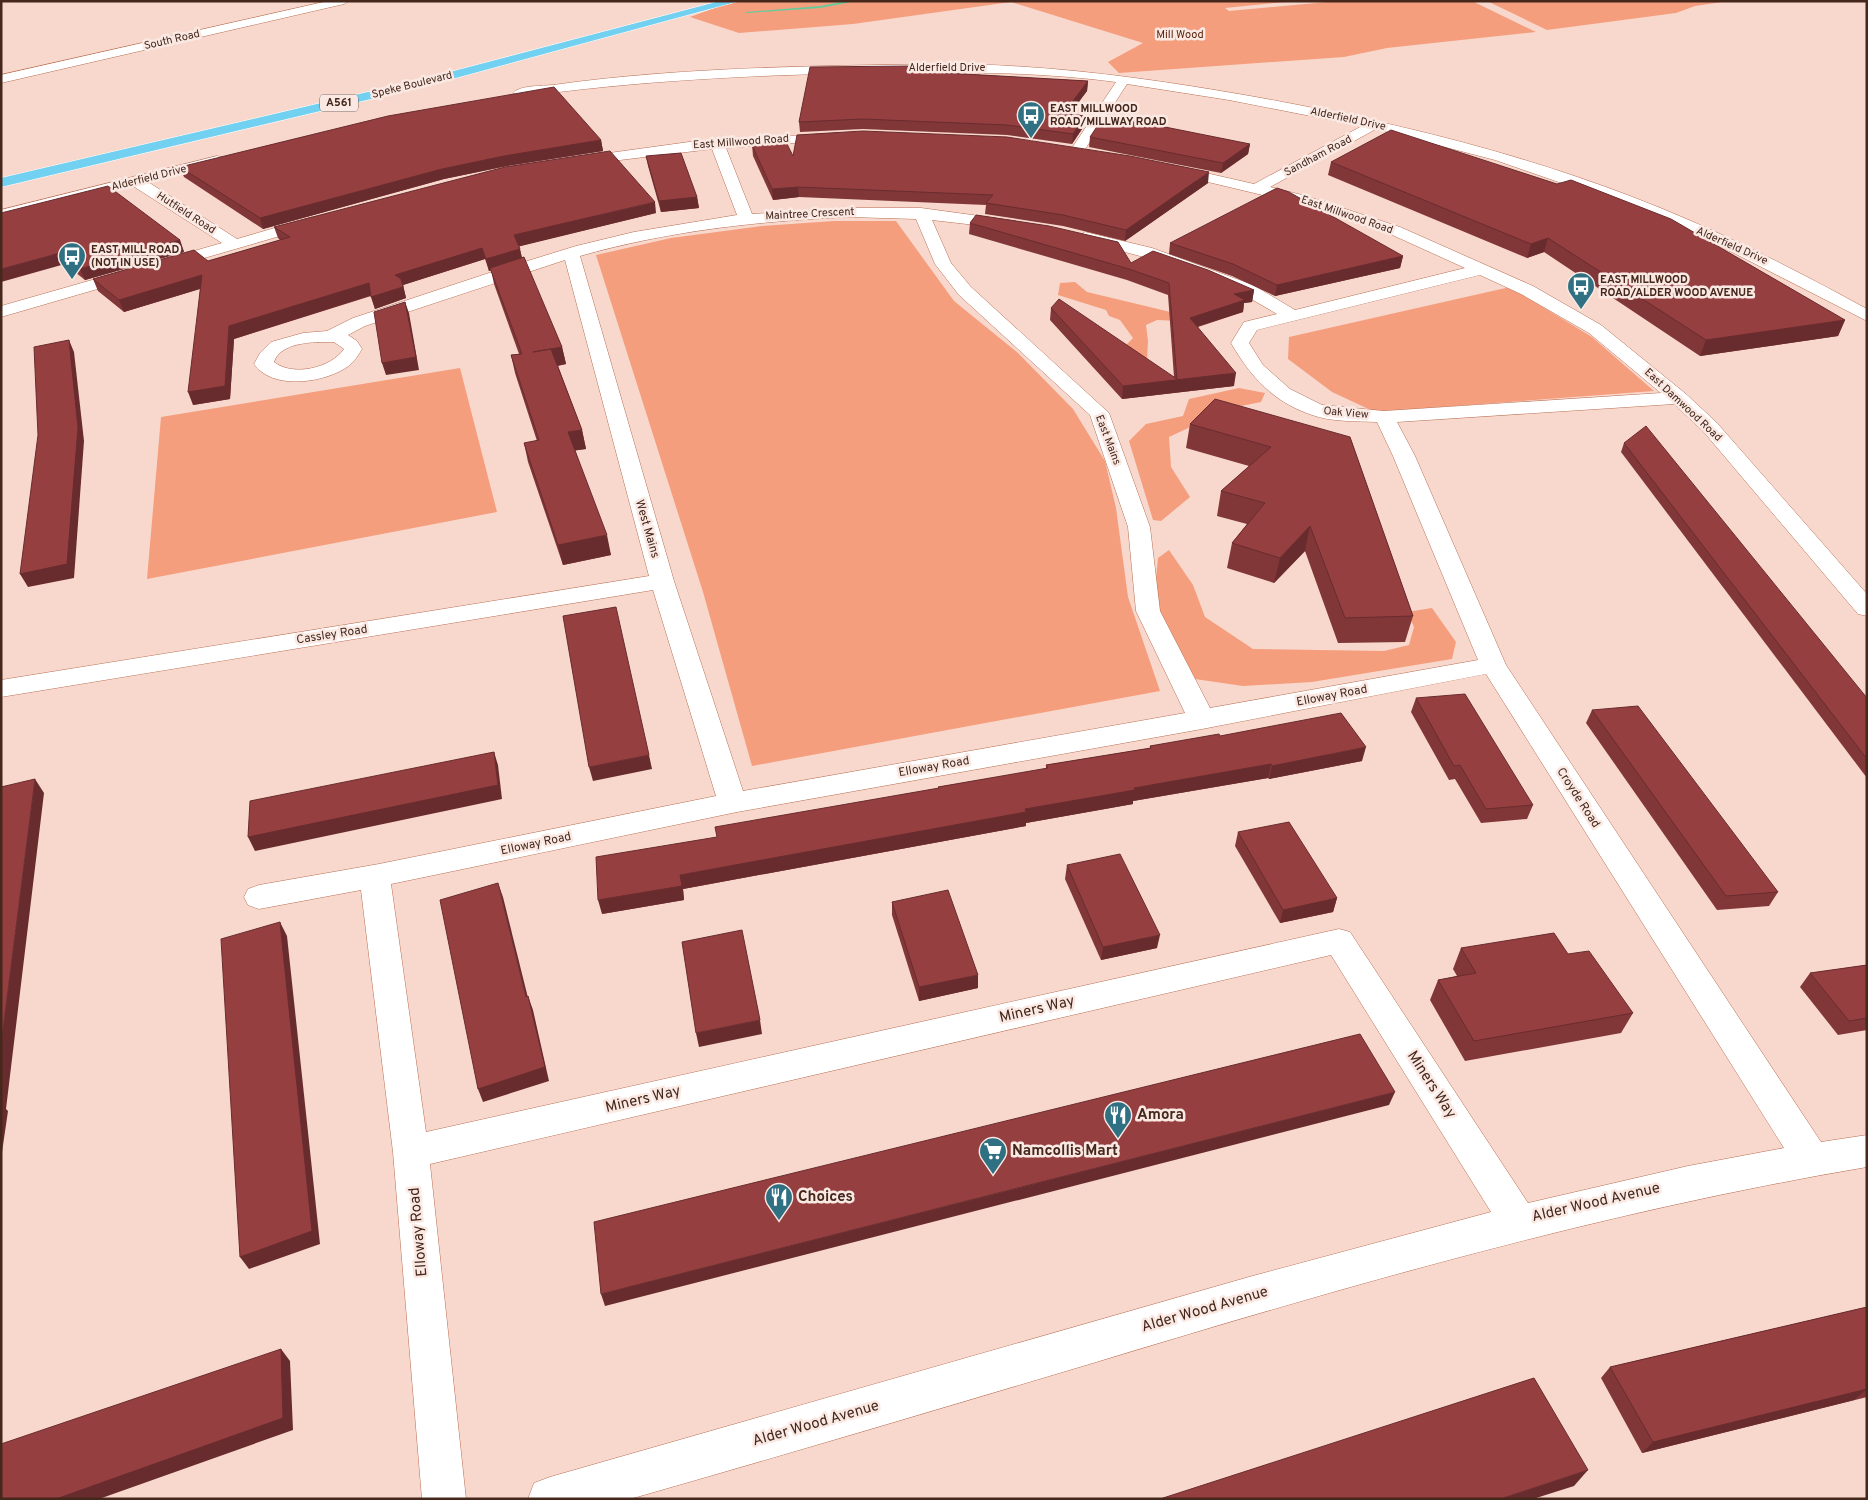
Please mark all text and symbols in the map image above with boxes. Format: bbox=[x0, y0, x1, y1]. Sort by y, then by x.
street label: South Road bbox=[143, 27, 201, 53]
park label: Mill Wood bbox=[1156, 28, 1204, 42]
street label: Alderfield Drive bbox=[908, 61, 986, 75]
street label: Speke Boulevard bbox=[370, 68, 454, 102]
road number: A561 bbox=[320, 95, 358, 112]
bus stop icon: EAST MILLWOOD ROAD/MILLWAY ROAD bbox=[1016, 100, 1046, 139]
place label: EAST MILLWOOD ROAD/MILLWAY ROAD bbox=[1050, 102, 1167, 129]
street label: Alderfield Drive bbox=[1309, 104, 1387, 134]
street label: East Millwood Road bbox=[693, 132, 789, 152]
street label: Sandham Road bbox=[1282, 132, 1354, 180]
street label: Alderfield Drive bbox=[110, 162, 188, 194]
street label: Hutfield Road bbox=[154, 189, 218, 237]
street label: East Millwood Road bbox=[1299, 193, 1395, 237]
street label: Maintree Crescent bbox=[765, 205, 855, 223]
street label: Alderfield Drive bbox=[1694, 224, 1770, 268]
bus stop icon: EAST MILL ROAD (NOT IN USE) bbox=[57, 241, 87, 280]
place label: EAST MILL ROAD (NOT IN USE) bbox=[91, 243, 179, 270]
bus stop icon: EAST MILLWOOD ROAD/ALDER WOOD AVENUE bbox=[1566, 271, 1596, 310]
place label: EAST MILLWOOD ROAD/ALDER WOOD AVENUE bbox=[1600, 273, 1753, 300]
street label: East Damwood Road bbox=[1641, 365, 1725, 445]
street label: Oak View bbox=[1323, 404, 1369, 422]
street label: East Mains bbox=[1092, 413, 1124, 467]
street label: West Mains bbox=[631, 498, 663, 560]
street label: Cassley Road bbox=[295, 621, 369, 649]
street label: Elloway Road bbox=[1295, 681, 1369, 711]
street label: Elloway Road bbox=[897, 753, 971, 781]
street label: Croyde Road bbox=[1553, 765, 1603, 831]
street label: Elloway Road bbox=[499, 829, 573, 859]
street label: Miners Way bbox=[997, 992, 1077, 1028]
street label: Miners Way bbox=[1402, 1048, 1460, 1122]
street label: Miners Way bbox=[603, 1082, 683, 1118]
restaurant icon: Amora bbox=[1103, 1100, 1133, 1139]
place label: Amora bbox=[1137, 1106, 1184, 1125]
supermarket icon: Namcollis Mart bbox=[978, 1136, 1008, 1175]
place label: Namcollis Mart bbox=[1012, 1142, 1118, 1161]
street label: Alder Wood Avenue bbox=[1530, 1179, 1662, 1227]
restaurant icon: Choices bbox=[764, 1182, 794, 1221]
street label: Elloway Road bbox=[406, 1186, 432, 1278]
place label: Choices bbox=[798, 1188, 853, 1207]
street label: Alder Wood Avenue bbox=[1139, 1283, 1271, 1337]
street label: Alder Wood Avenue bbox=[750, 1397, 882, 1451]

